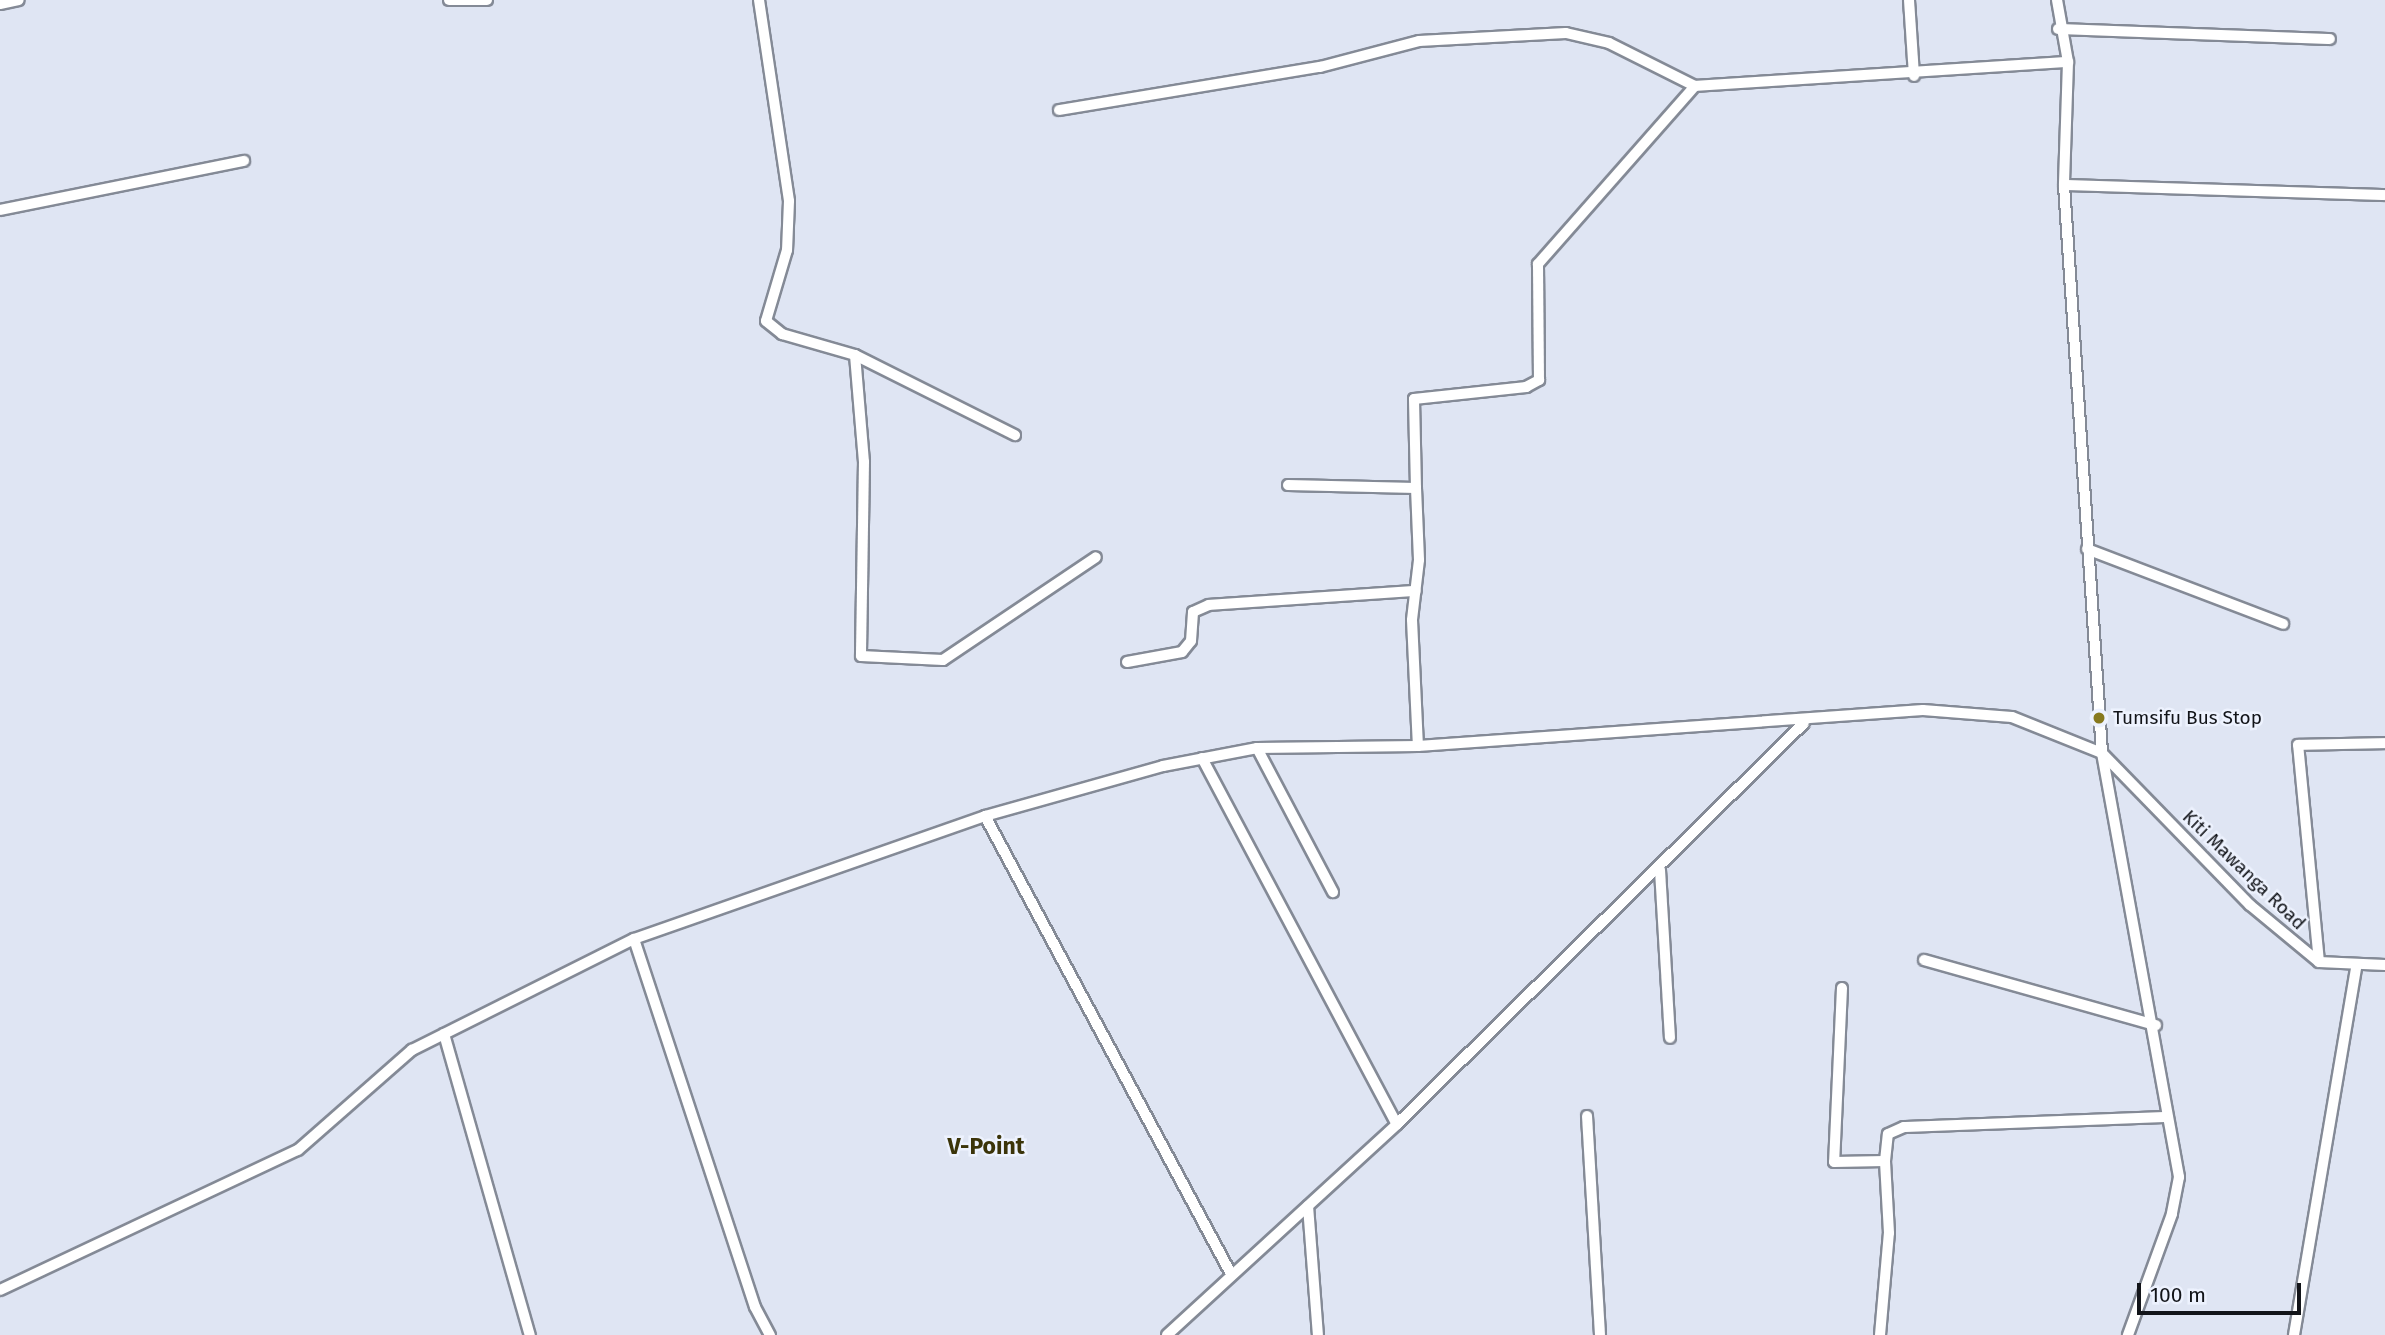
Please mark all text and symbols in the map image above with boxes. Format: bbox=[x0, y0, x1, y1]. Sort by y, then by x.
place label: Tumsifu Bus Stop bbox=[2113, 707, 2262, 729]
marker: Tumsifu Bus Stop bbox=[2091, 710, 2107, 726]
street label: Kiti Mawanga Road bbox=[2178, 805, 2310, 935]
district label: V-Point bbox=[947, 1132, 1025, 1160]
scale bar bbox=[2140, 1268, 2304, 1312]
text: 100 m bbox=[2150, 1282, 2206, 1308]

